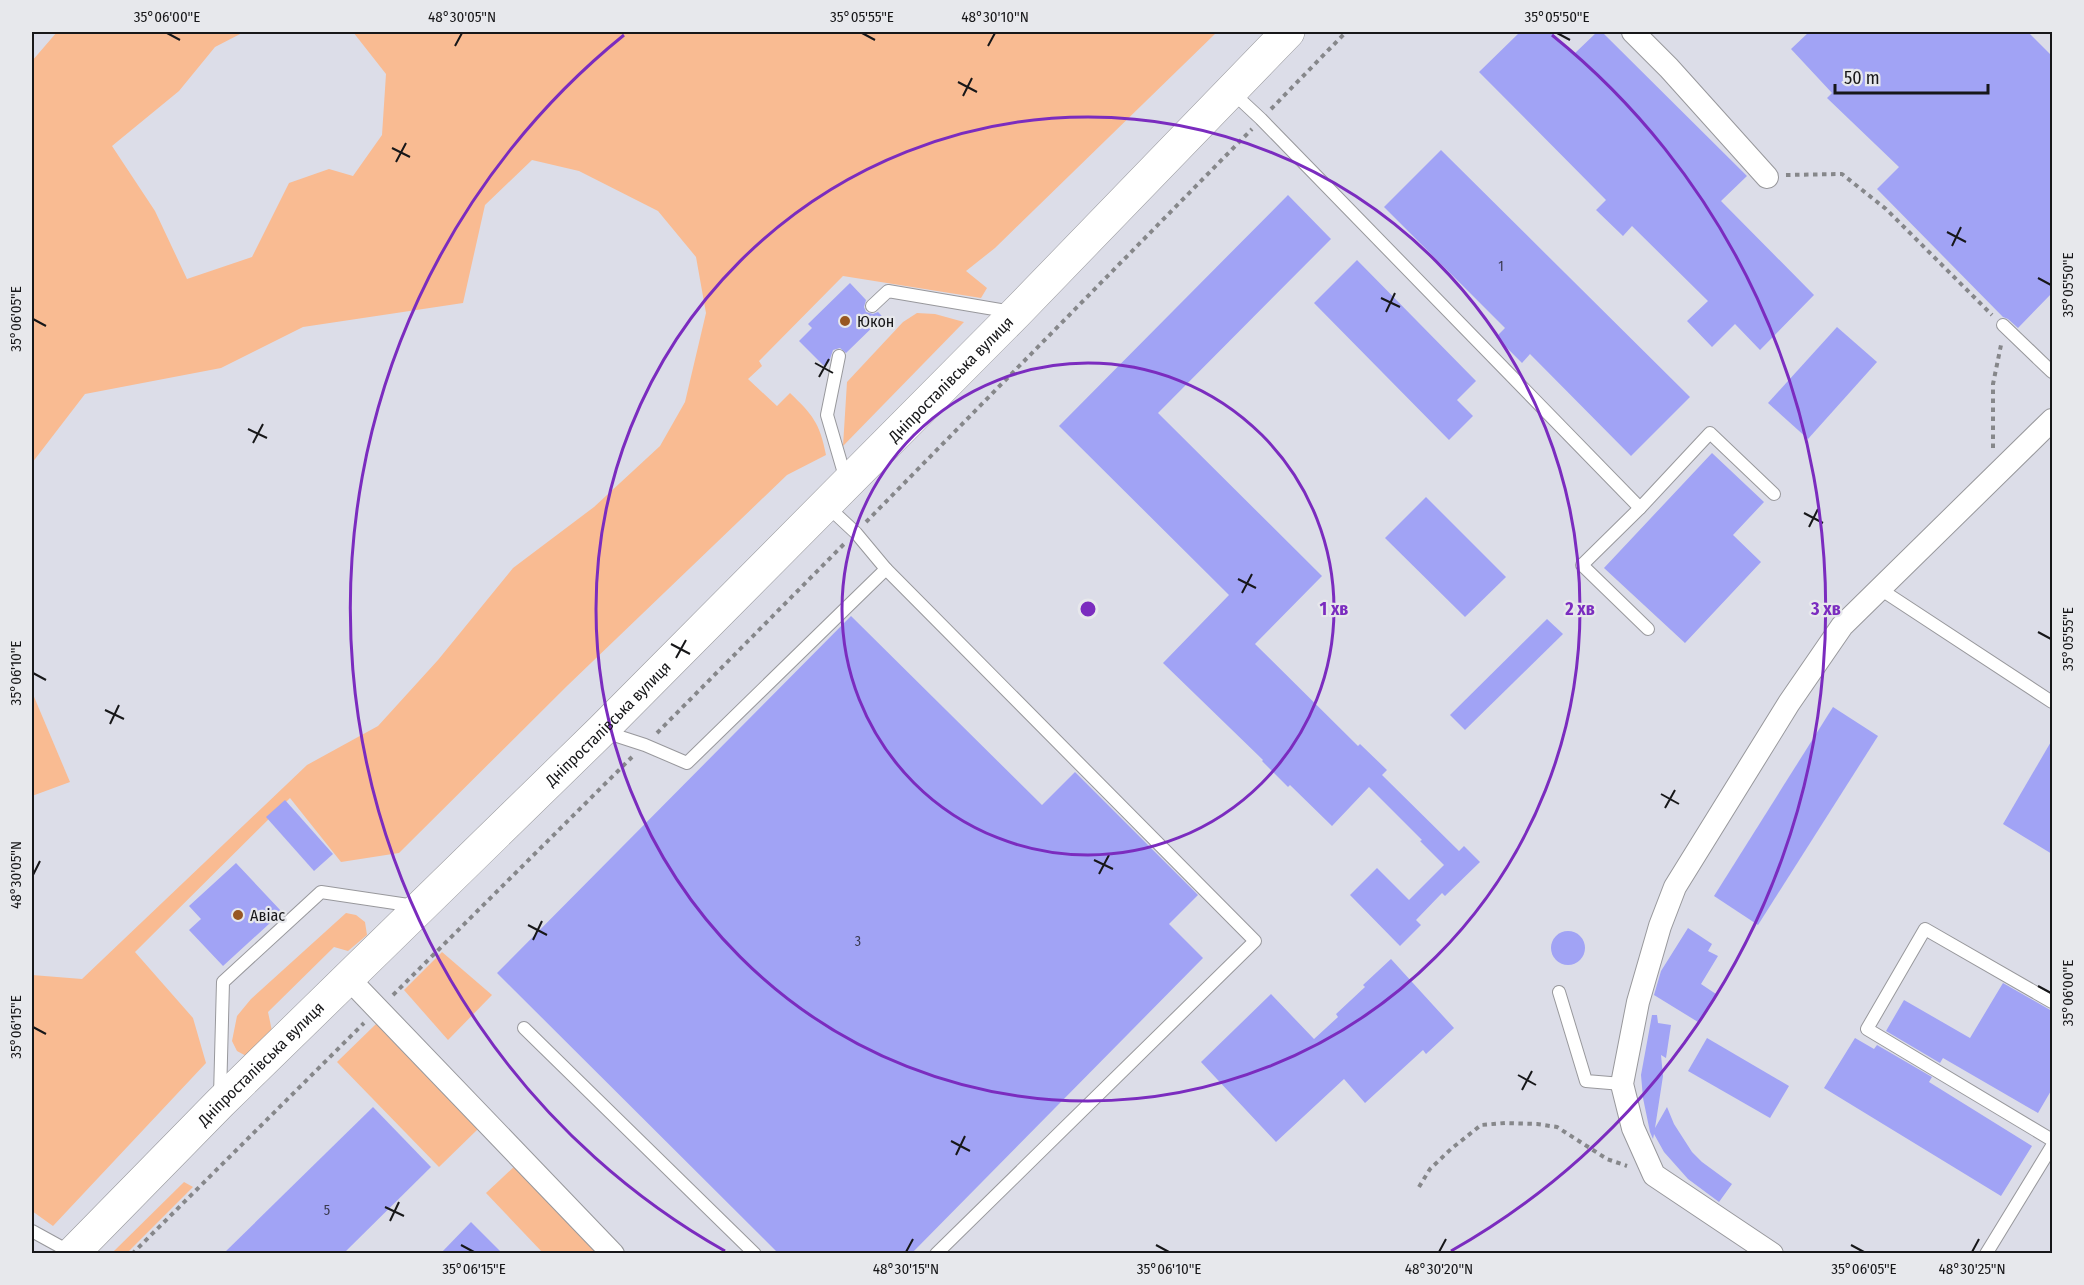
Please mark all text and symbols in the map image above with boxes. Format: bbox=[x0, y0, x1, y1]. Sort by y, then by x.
text: 35°06'00"E bbox=[134, 8, 200, 26]
text: 48°30'05"N bbox=[428, 8, 496, 26]
text: 35°05'55"E bbox=[830, 8, 894, 26]
text: 48°30'10"N bbox=[961, 8, 1029, 26]
text: 35°05'50"E bbox=[1524, 8, 1590, 26]
scale bar bbox=[1835, 57, 1988, 95]
text: 50 m bbox=[1844, 67, 1880, 89]
text: 35°05'50"E bbox=[2059, 252, 2077, 318]
house number: 1 bbox=[1498, 258, 1504, 275]
text: 35°06'05"E bbox=[7, 286, 25, 352]
place label: Юкон bbox=[857, 312, 894, 331]
street label: Дніпросталівська вулиця bbox=[884, 312, 1017, 446]
marker: Юкон bbox=[838, 314, 852, 328]
text: 1 хв bbox=[1320, 598, 1348, 620]
text: 2 хв bbox=[1564, 598, 1595, 620]
text: 3 хв bbox=[1810, 598, 1841, 620]
centre of rings bbox=[1078, 599, 1098, 619]
text: 35°05'55"E bbox=[2059, 607, 2077, 671]
text: 35°06'10"E bbox=[7, 641, 25, 705]
street label: Дніпросталівська вулиця bbox=[540, 657, 674, 790]
text: 48°30'05"N bbox=[7, 841, 25, 909]
place label: Авіас bbox=[250, 906, 285, 925]
marker: Авіас bbox=[231, 908, 245, 922]
house number: 3 bbox=[855, 933, 861, 950]
text: 35°06'00"E bbox=[2059, 960, 2077, 1026]
text: 35°06'15"E bbox=[7, 995, 25, 1059]
street label: Дніпросталівська вулиця bbox=[193, 998, 328, 1130]
house number: 5 bbox=[324, 1202, 330, 1219]
text: 35°06'15"E bbox=[442, 1260, 506, 1278]
text: 48°30'15"N bbox=[873, 1260, 939, 1278]
text: 35°06'10"E bbox=[1137, 1260, 1201, 1278]
text: 48°30'20"N bbox=[1405, 1260, 1473, 1278]
text: 35°06'05"E bbox=[1831, 1260, 1897, 1278]
text: 48°30'25"N bbox=[1938, 1260, 2006, 1278]

